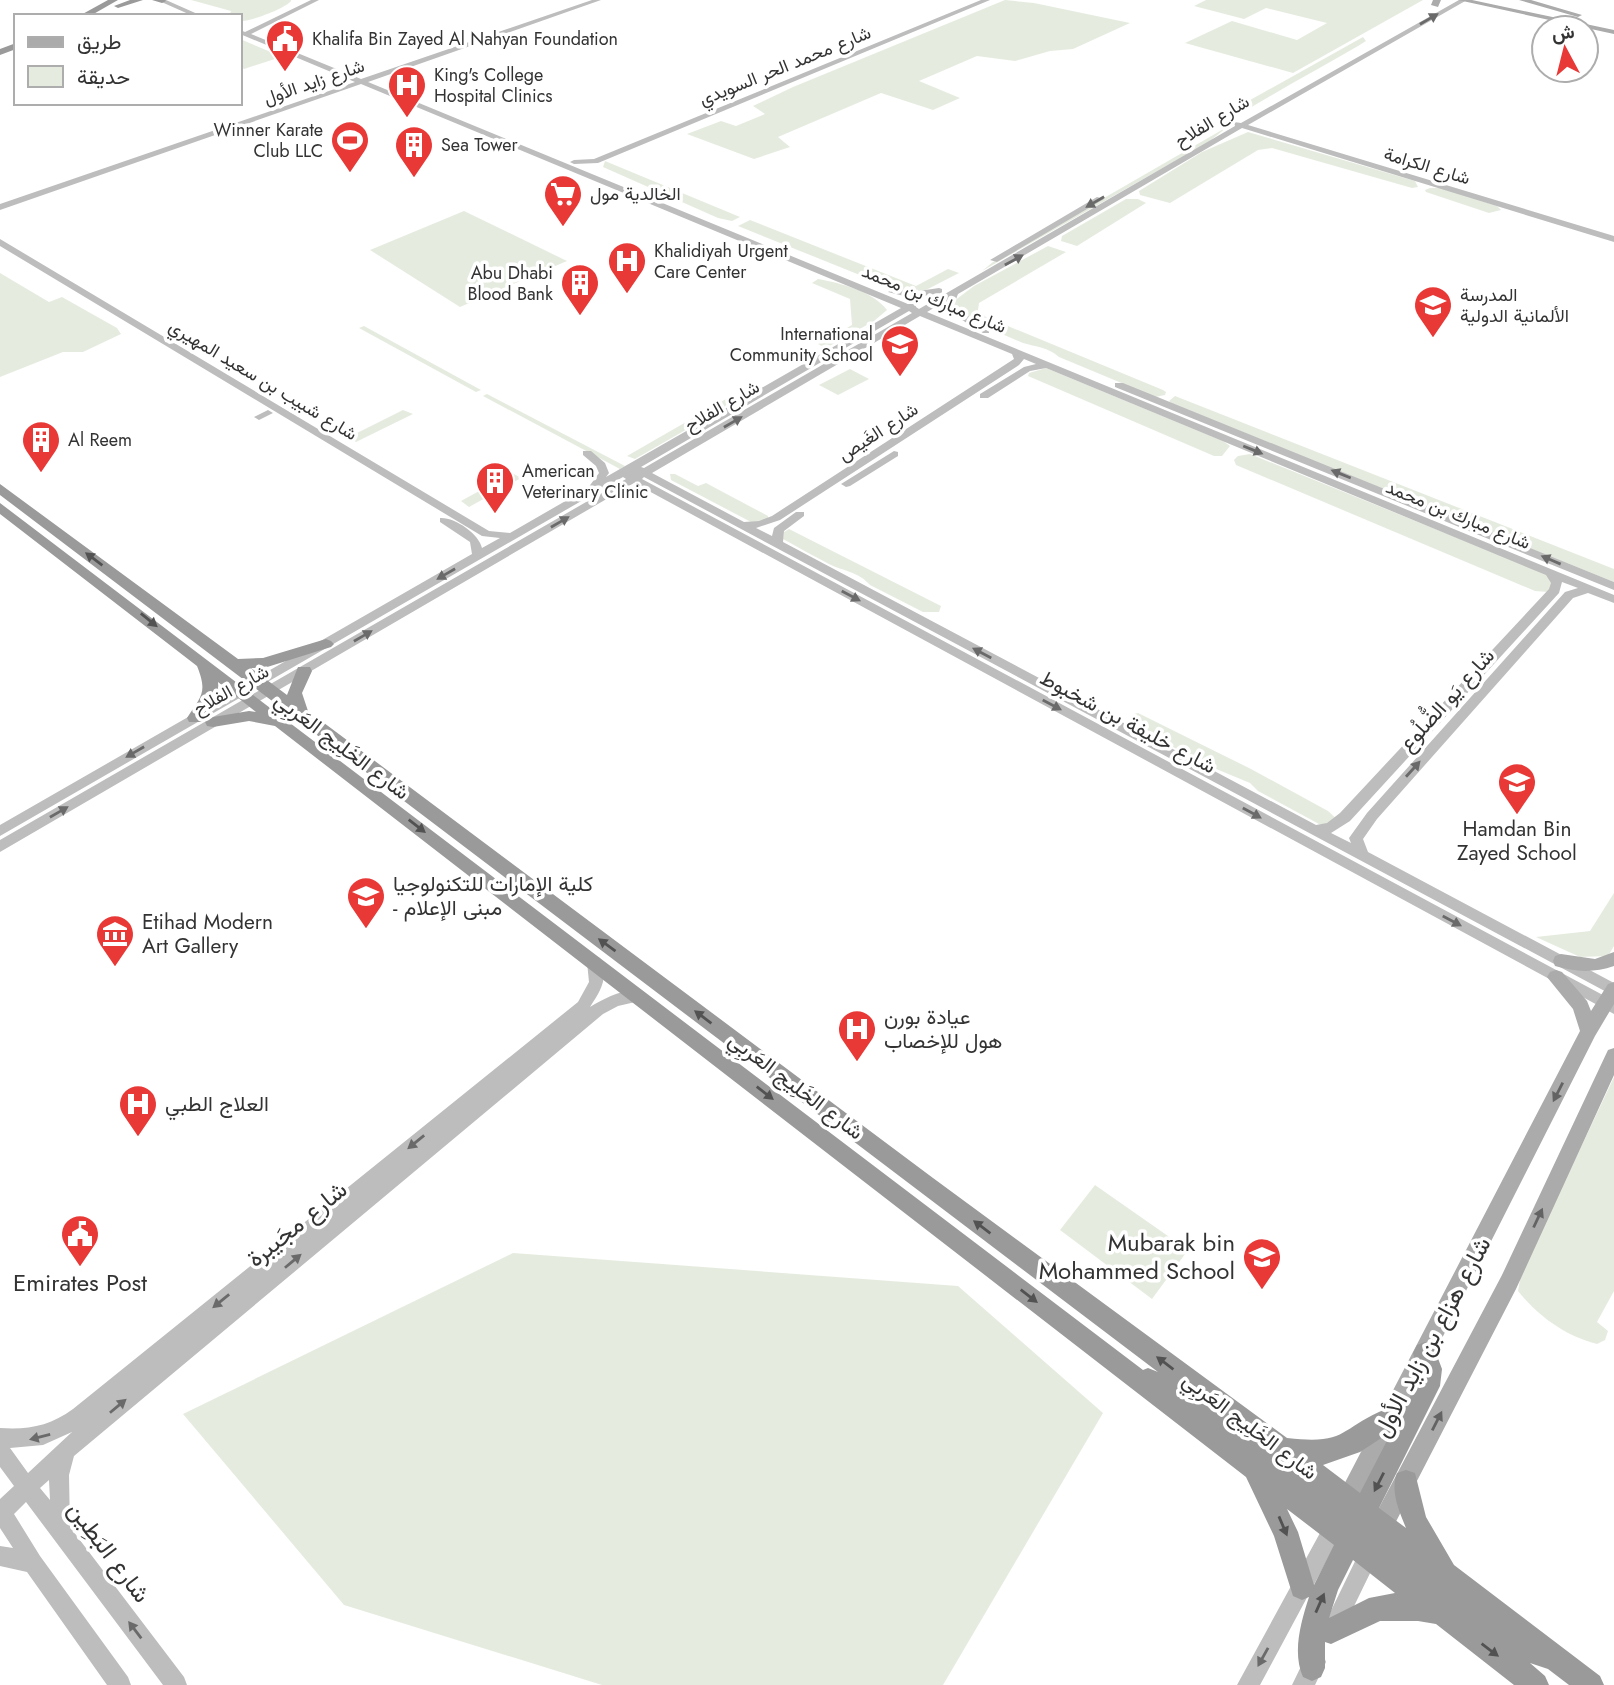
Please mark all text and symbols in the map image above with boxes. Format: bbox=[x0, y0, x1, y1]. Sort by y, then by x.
one-way arrow bbox=[1419, 13, 1439, 25]
legend bbox=[14, 14, 242, 105]
north arrow bbox=[1530, 14, 1600, 84]
public building icon: Khalifa Bin Zayed Al Nahyan Foundation bbox=[264, 18, 306, 73]
text: ش bbox=[1550, 18, 1576, 47]
street label: شارع محمد الحر السويدي bbox=[695, 20, 876, 114]
place label: Khalifa Bin Zayed Al Nahyan Foundation bbox=[312, 26, 618, 52]
text: طريق bbox=[77, 27, 122, 57]
street label: شارع زايد الأول bbox=[260, 53, 368, 111]
text: حديقة bbox=[77, 62, 130, 92]
place label: King's College Hospital Clinics bbox=[434, 62, 553, 109]
hospital icon: King's College Hospital Clinics bbox=[386, 64, 428, 119]
street label: شارع الفلاح bbox=[1170, 89, 1254, 153]
place label: Winner Karate Club LLC bbox=[214, 117, 323, 164]
sports icon: Winner Karate Club LLC bbox=[329, 119, 371, 174]
building icon: Sea Tower bbox=[393, 124, 435, 179]
place label: Sea Tower bbox=[441, 132, 519, 158]
street label: شارع الكرامة bbox=[1381, 141, 1473, 191]
supermarket icon: الخالدية مول bbox=[542, 173, 584, 228]
place label: الخالدية مول bbox=[590, 181, 681, 207]
one-way arrow bbox=[1085, 196, 1105, 208]
place label: Khalidiyah Urgent Care Center bbox=[654, 238, 789, 285]
hospital icon: Khalidiyah Urgent Care Center bbox=[606, 240, 648, 295]
one-way arrow bbox=[1004, 254, 1024, 266]
street label: شارع مبارك بن محمد bbox=[858, 258, 1010, 340]
place label: Abu Dhabi Blood Bank bbox=[467, 260, 553, 307]
building icon: Abu Dhabi Blood Bank bbox=[559, 262, 601, 317]
place label: المدرسة الألمانية الدولية bbox=[1460, 282, 1569, 329]
school or university icon: المدرسة الألمانية الدولية bbox=[1412, 284, 1454, 339]
street label: شارع شبيب بن سعيد المهيري bbox=[163, 313, 362, 448]
place label: International Community School bbox=[730, 321, 873, 368]
school or university icon: International Community School bbox=[879, 323, 921, 378]
street label: شارع الفلاح bbox=[680, 374, 764, 438]
street label: شارع الغَيص bbox=[833, 396, 923, 468]
one-way arrow bbox=[723, 415, 742, 428]
building icon: Al Reem bbox=[20, 419, 62, 474]
place label: Al Reem bbox=[68, 427, 132, 453]
one-way arrow bbox=[1243, 444, 1263, 456]
place label: American Veterinary Clinic bbox=[522, 458, 648, 505]
building icon: American Veterinary Clinic bbox=[474, 460, 516, 515]
one-way arrow bbox=[1330, 468, 1351, 479]
street label: شارع مبارك بن محمد bbox=[1382, 474, 1534, 556]
one-way arrow bbox=[550, 516, 569, 528]
one-way arrow bbox=[84, 552, 103, 566]
one-way arrow bbox=[1541, 554, 1561, 566]
one-way arrow bbox=[436, 568, 456, 580]
one-way arrow bbox=[842, 590, 861, 602]
one-way arrow bbox=[140, 612, 157, 627]
one-way arrow bbox=[353, 630, 372, 643]
street label: شارع يَو الضُّلُوع bbox=[1391, 640, 1502, 758]
one-way arrow bbox=[972, 647, 992, 659]
street label: شارع الفلاح bbox=[188, 659, 274, 721]
street label: شارع خليفة بن شخبوط bbox=[1035, 663, 1221, 781]
street label: شارع الخَلِيج العَربِي bbox=[267, 685, 416, 808]
one-way arrow bbox=[1042, 699, 1061, 711]
one-way arrow bbox=[126, 746, 145, 758]
one-way arrow bbox=[1405, 761, 1420, 778]
school or university icon: Hamdan Bin Zayed School bbox=[1496, 761, 1538, 816]
one-way arrow bbox=[49, 806, 68, 819]
one-way arrow bbox=[1242, 807, 1262, 818]
place label: Hamdan Bin Zayed School bbox=[1457, 814, 1577, 868]
one-way arrow bbox=[408, 818, 426, 832]
place label: كلية الإمارات للتكنولوجيا - مبنى الإعلام bbox=[393, 869, 593, 923]
school or university icon: كلية الإمارات للتكنولوجيا - مبنى الإعلام bbox=[345, 875, 387, 930]
place label: Etihad Modern Art Gallery bbox=[142, 907, 273, 961]
museum icon: Etihad Modern Art Gallery bbox=[94, 913, 136, 968]
one-way arrow bbox=[1442, 915, 1462, 927]
one-way arrow bbox=[598, 938, 616, 952]
place label: عيادة بورن هول للإخصاب bbox=[884, 1002, 1002, 1056]
hospital icon: عيادة بورن هول للإخصاب bbox=[836, 1008, 878, 1063]
one-way arrow bbox=[694, 1010, 712, 1024]
street label: شارع الخَلِيج العَربِي bbox=[721, 1025, 870, 1148]
one-way arrow bbox=[1553, 1082, 1564, 1102]
hospital icon: العلاج الطبي bbox=[117, 1083, 159, 1138]
one-way arrow bbox=[756, 1086, 774, 1101]
place label: العلاج الطبي bbox=[165, 1089, 269, 1121]
one-way arrow bbox=[408, 1134, 425, 1149]
street label: شارع مجَيبرة bbox=[239, 1172, 354, 1275]
one-way arrow bbox=[1532, 1208, 1544, 1228]
public building icon: Emirates Post bbox=[59, 1213, 101, 1268]
one-way arrow bbox=[973, 1221, 991, 1235]
place label: Mubarak bin Mohammed School bbox=[1039, 1225, 1235, 1288]
street label: شارع هزاع بن زايد الأول bbox=[1364, 1230, 1499, 1443]
school or university icon: Mubarak bin Mohammed School bbox=[1241, 1236, 1283, 1291]
one-way arrow bbox=[285, 1254, 302, 1269]
place label: Emirates Post bbox=[13, 1265, 147, 1300]
one-way arrow bbox=[1019, 1288, 1037, 1303]
one-way arrow bbox=[212, 1293, 229, 1308]
one-way arrow bbox=[1156, 1356, 1174, 1370]
street label: شارع الخَلِيج العَربِي bbox=[1175, 1365, 1324, 1488]
one-way arrow bbox=[110, 1399, 127, 1414]
one-way arrow bbox=[1430, 1411, 1442, 1431]
one-way arrow bbox=[29, 1432, 50, 1442]
one-way arrow bbox=[1373, 1473, 1385, 1493]
street label: شارع البَطِين bbox=[60, 1494, 159, 1610]
one-way arrow bbox=[1277, 1516, 1288, 1537]
one-way arrow bbox=[1315, 1592, 1326, 1613]
one-way arrow bbox=[128, 1622, 143, 1640]
one-way arrow bbox=[1481, 1642, 1499, 1656]
one-way arrow bbox=[1257, 1648, 1269, 1667]

